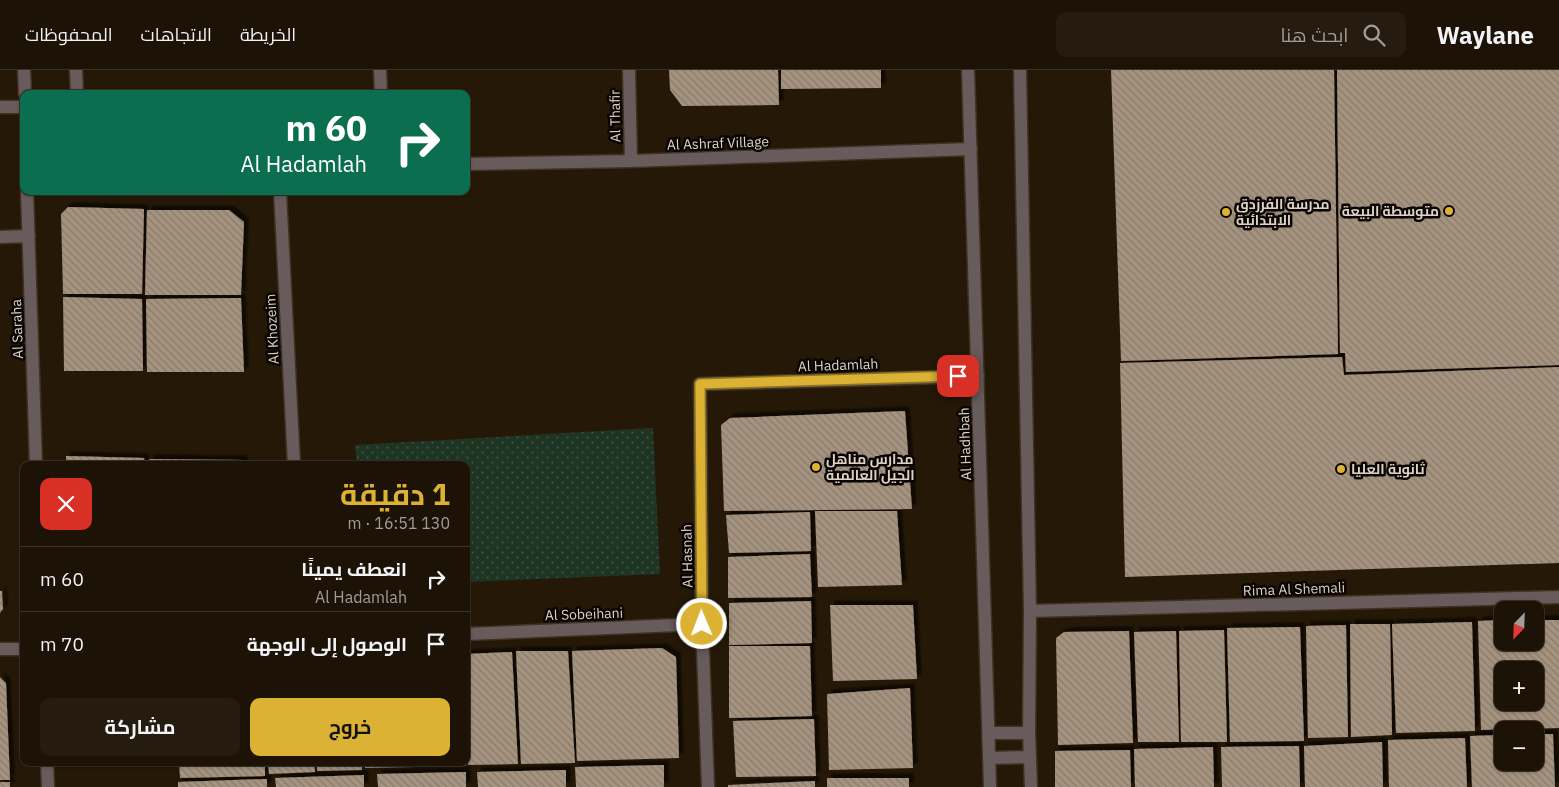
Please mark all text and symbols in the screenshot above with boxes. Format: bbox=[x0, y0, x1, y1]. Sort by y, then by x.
search box bbox=[1056, 12, 1406, 57]
text: Waylane bbox=[1436, 19, 1534, 51]
icon: search bbox=[1360, 21, 1388, 49]
text: المحفوظات bbox=[25, 23, 113, 46]
text: الاتجاهات bbox=[141, 23, 212, 46]
text: الخريطة bbox=[240, 23, 296, 46]
text: ابحث هنا bbox=[1280, 23, 1348, 47]
street label: Al Thafir bbox=[606, 90, 624, 142]
text: 60 m bbox=[285, 105, 367, 151]
icon: right bbox=[385, 110, 450, 175]
street label: Al Ashraf Village bbox=[667, 132, 770, 154]
text: Al Hadamlah bbox=[240, 149, 367, 178]
place label: مدرسة الفرزدق الابتدائية bbox=[1236, 195, 1330, 229]
place label: متوسطة البيعة bbox=[1342, 202, 1439, 220]
marker: متوسطة البيعة bbox=[1443, 205, 1455, 217]
marker: مدرسة الفرزدق الابتدائية bbox=[1220, 206, 1232, 218]
street label: Al Khozeim bbox=[261, 293, 283, 365]
street label: Al Saraha bbox=[7, 298, 27, 359]
street label: Al Hadamlah bbox=[797, 355, 879, 375]
pin bbox=[937, 355, 979, 397]
icon: arrive bbox=[944, 362, 972, 390]
street label: Al Hadhbah bbox=[955, 407, 975, 481]
place label: مدارس مناهل الجيل العالمية bbox=[826, 450, 915, 484]
place label: ثانوية العليا bbox=[1351, 460, 1425, 478]
marker: مدارس مناهل الجيل العالمية bbox=[810, 461, 822, 473]
marker: ثانوية العليا bbox=[1335, 463, 1347, 475]
text: 1 دقيقة bbox=[340, 474, 450, 513]
button: close bbox=[40, 478, 92, 530]
text: 130 m · 16:51 bbox=[348, 513, 450, 533]
street label: Al Hasnah bbox=[677, 524, 697, 588]
text: انعطف يمينًا bbox=[301, 557, 407, 581]
icon: right bbox=[422, 565, 450, 593]
text: 60 m bbox=[40, 567, 84, 591]
street label: Rima Al Shemali bbox=[1243, 578, 1345, 600]
text: Al Hadamlah bbox=[315, 587, 407, 607]
position arrow bbox=[675, 597, 727, 649]
north arrow bbox=[1494, 601, 1544, 651]
map controls bbox=[1494, 601, 1544, 771]
street label: Al Sobeihani bbox=[545, 604, 623, 624]
icon: arrive bbox=[422, 630, 450, 658]
text: 70 m bbox=[40, 632, 84, 656]
text: الوصول إلى الوجهة bbox=[247, 632, 407, 656]
button: + bbox=[1494, 661, 1544, 711]
button: مشاركة bbox=[40, 698, 240, 756]
button: خروج bbox=[250, 698, 450, 756]
button: − bbox=[1494, 721, 1544, 771]

